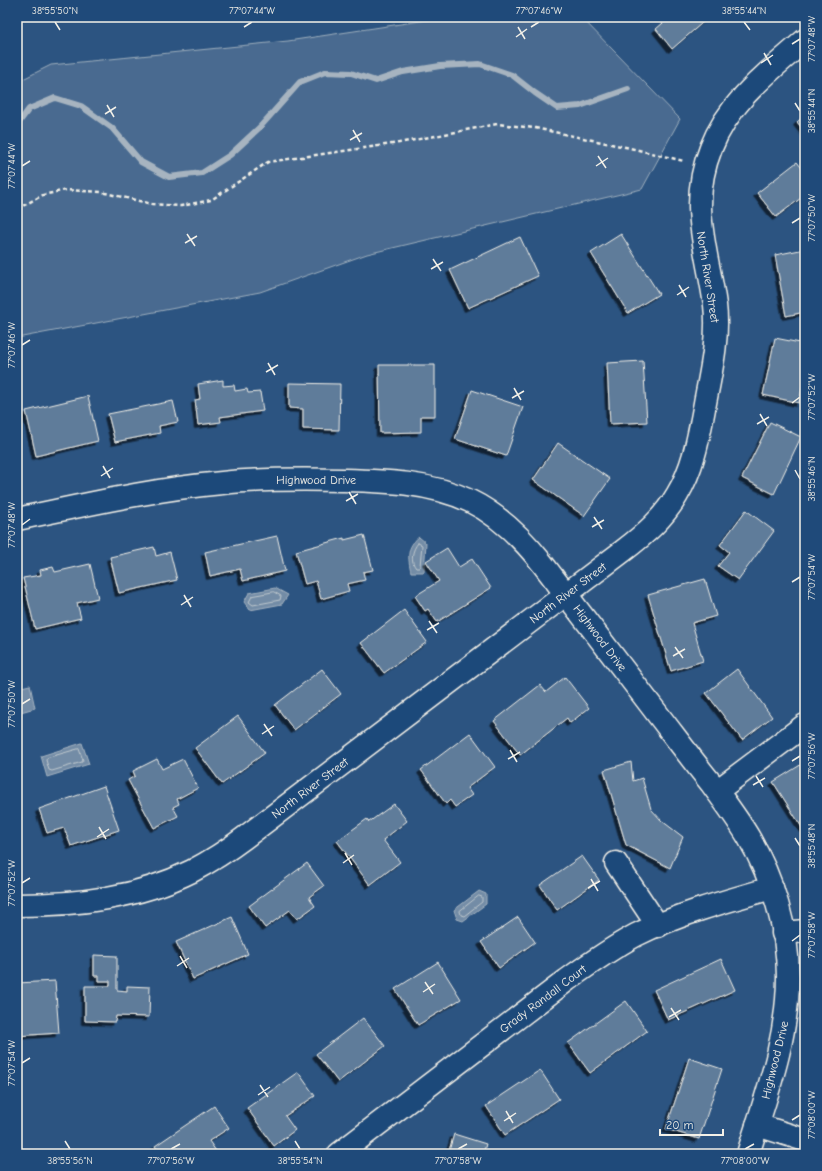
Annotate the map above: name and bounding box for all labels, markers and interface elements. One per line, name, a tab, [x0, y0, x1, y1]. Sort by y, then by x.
text: 38°55'50"N	[32, 5, 78, 17]
text: 77°07'44"W	[229, 5, 275, 17]
text: 77°07'46"W	[516, 5, 563, 17]
text: 38°55'44"N	[722, 5, 766, 17]
text: 77°07'48"W	[806, 16, 818, 62]
text: 38°55'44"N	[806, 89, 818, 133]
text: 77°07'44"W	[6, 143, 18, 189]
text: 77°07'50"W	[806, 194, 818, 242]
street label: North River Street	[694, 230, 722, 324]
text: 77°07'46"W	[6, 321, 18, 368]
text: 77°07'52"W	[806, 373, 818, 420]
text: 38°55'46"N	[806, 456, 818, 502]
street label: Highwood Drive	[276, 473, 356, 487]
text: 77°07'48"W	[6, 502, 18, 548]
text: 77°07'54"W	[806, 553, 818, 600]
street label: North River Street	[527, 559, 610, 626]
street label: Highwood Drive	[570, 602, 630, 674]
text: 77°07'50"W	[6, 680, 18, 728]
text: 77°07'56"W	[806, 732, 818, 779]
street label: North River Street	[269, 754, 352, 821]
text: 38°55'48"N	[806, 824, 818, 868]
text: 77°07'52"W	[6, 859, 18, 906]
text: 77°07'58"W	[806, 911, 818, 958]
street label: Grady Randall Court	[497, 962, 589, 1036]
street label: Highwood Drive	[759, 1019, 791, 1101]
text: 77°07'54"W	[6, 1039, 18, 1086]
text: 77°08'00"W	[806, 1090, 818, 1139]
scale bar	[660, 1111, 723, 1137]
text: 20 m	[666, 1118, 694, 1132]
text: 38°55'56"N	[47, 1155, 93, 1167]
text: 77°07'56"W	[148, 1155, 195, 1167]
text: 38°55'54"N	[277, 1155, 323, 1167]
text: 77°07'58"W	[435, 1155, 482, 1167]
text: 77°08'00"W	[721, 1155, 770, 1167]

